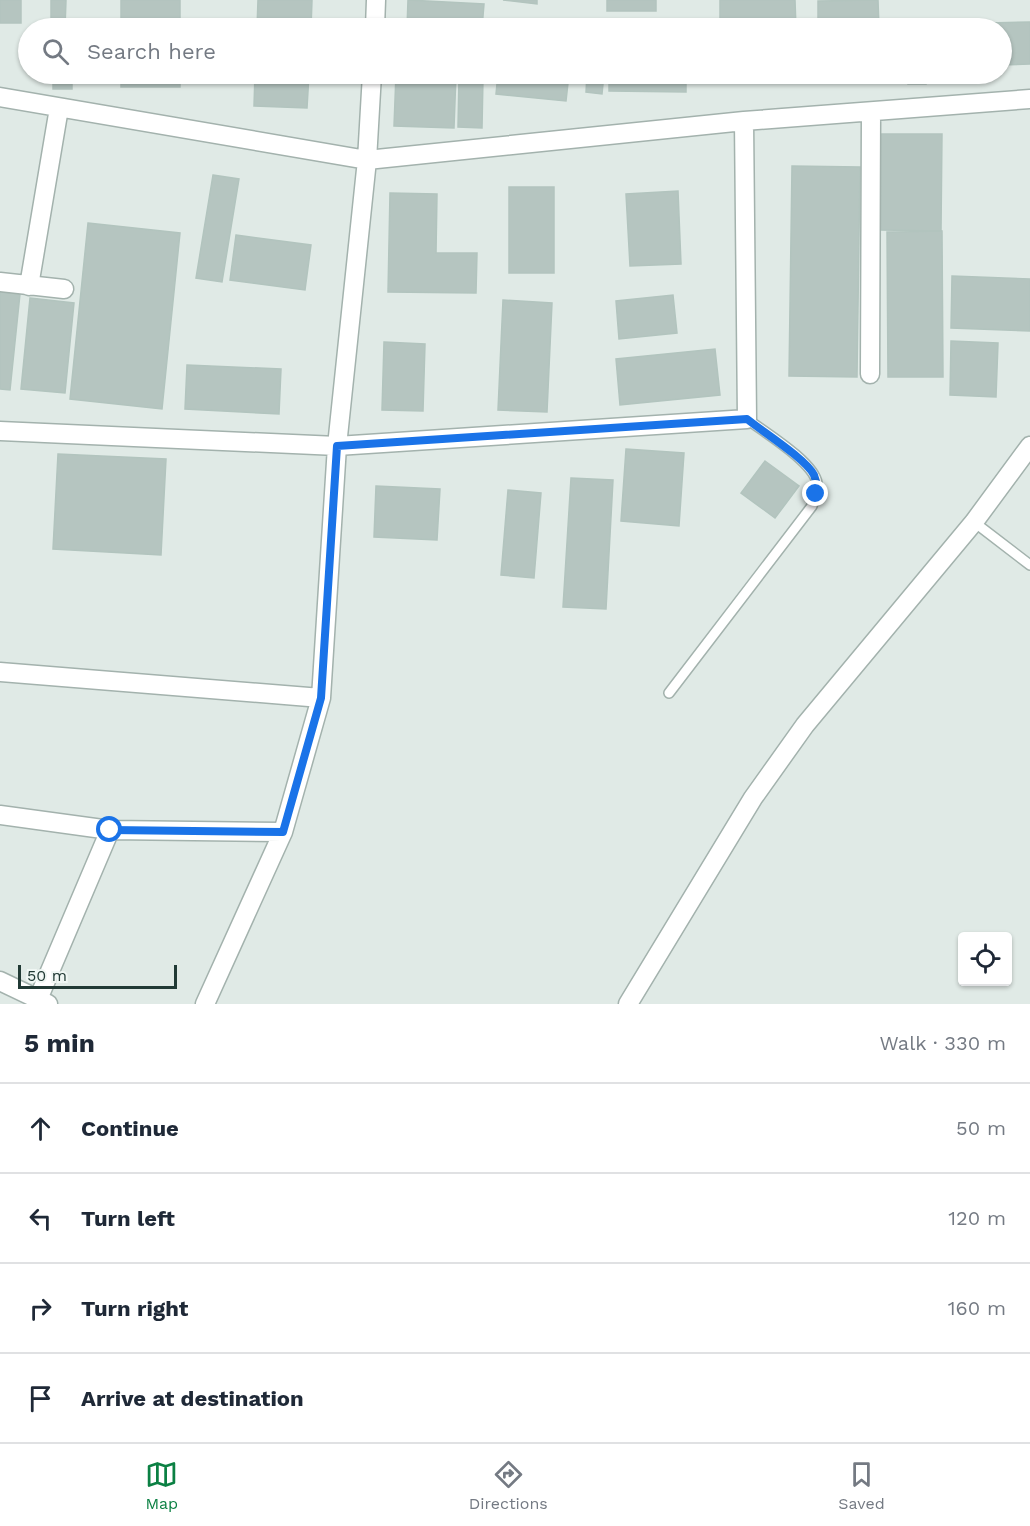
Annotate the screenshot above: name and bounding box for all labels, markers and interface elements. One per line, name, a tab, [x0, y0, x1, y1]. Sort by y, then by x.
search box	[18, 18, 1012, 84]
icon: search	[39, 35, 72, 68]
text: Search here	[87, 39, 216, 64]
route end	[802, 480, 828, 506]
route start	[96, 816, 122, 842]
map controls	[958, 932, 1012, 986]
button: locate	[958, 932, 1012, 986]
scale bar	[18, 962, 177, 990]
text: 50 m	[27, 966, 67, 985]
text: 5 min	[24, 1028, 95, 1058]
text: Walk · 330 m	[879, 1031, 1006, 1055]
icon: ahead	[24, 1112, 57, 1145]
text: Continue	[81, 1116, 179, 1141]
text: 50 m	[956, 1116, 1006, 1140]
icon: left	[24, 1202, 57, 1235]
text: Turn left	[81, 1206, 175, 1231]
text: 120 m	[948, 1206, 1006, 1230]
icon: right	[24, 1292, 57, 1325]
text: Turn right	[81, 1296, 188, 1321]
text: 160 m	[948, 1296, 1006, 1320]
icon: arrive	[24, 1382, 57, 1415]
text: Arrive at destination	[81, 1386, 304, 1411]
tab: Map	[145, 1458, 178, 1513]
tab: Directions	[469, 1458, 548, 1513]
tab: Saved	[838, 1458, 885, 1513]

